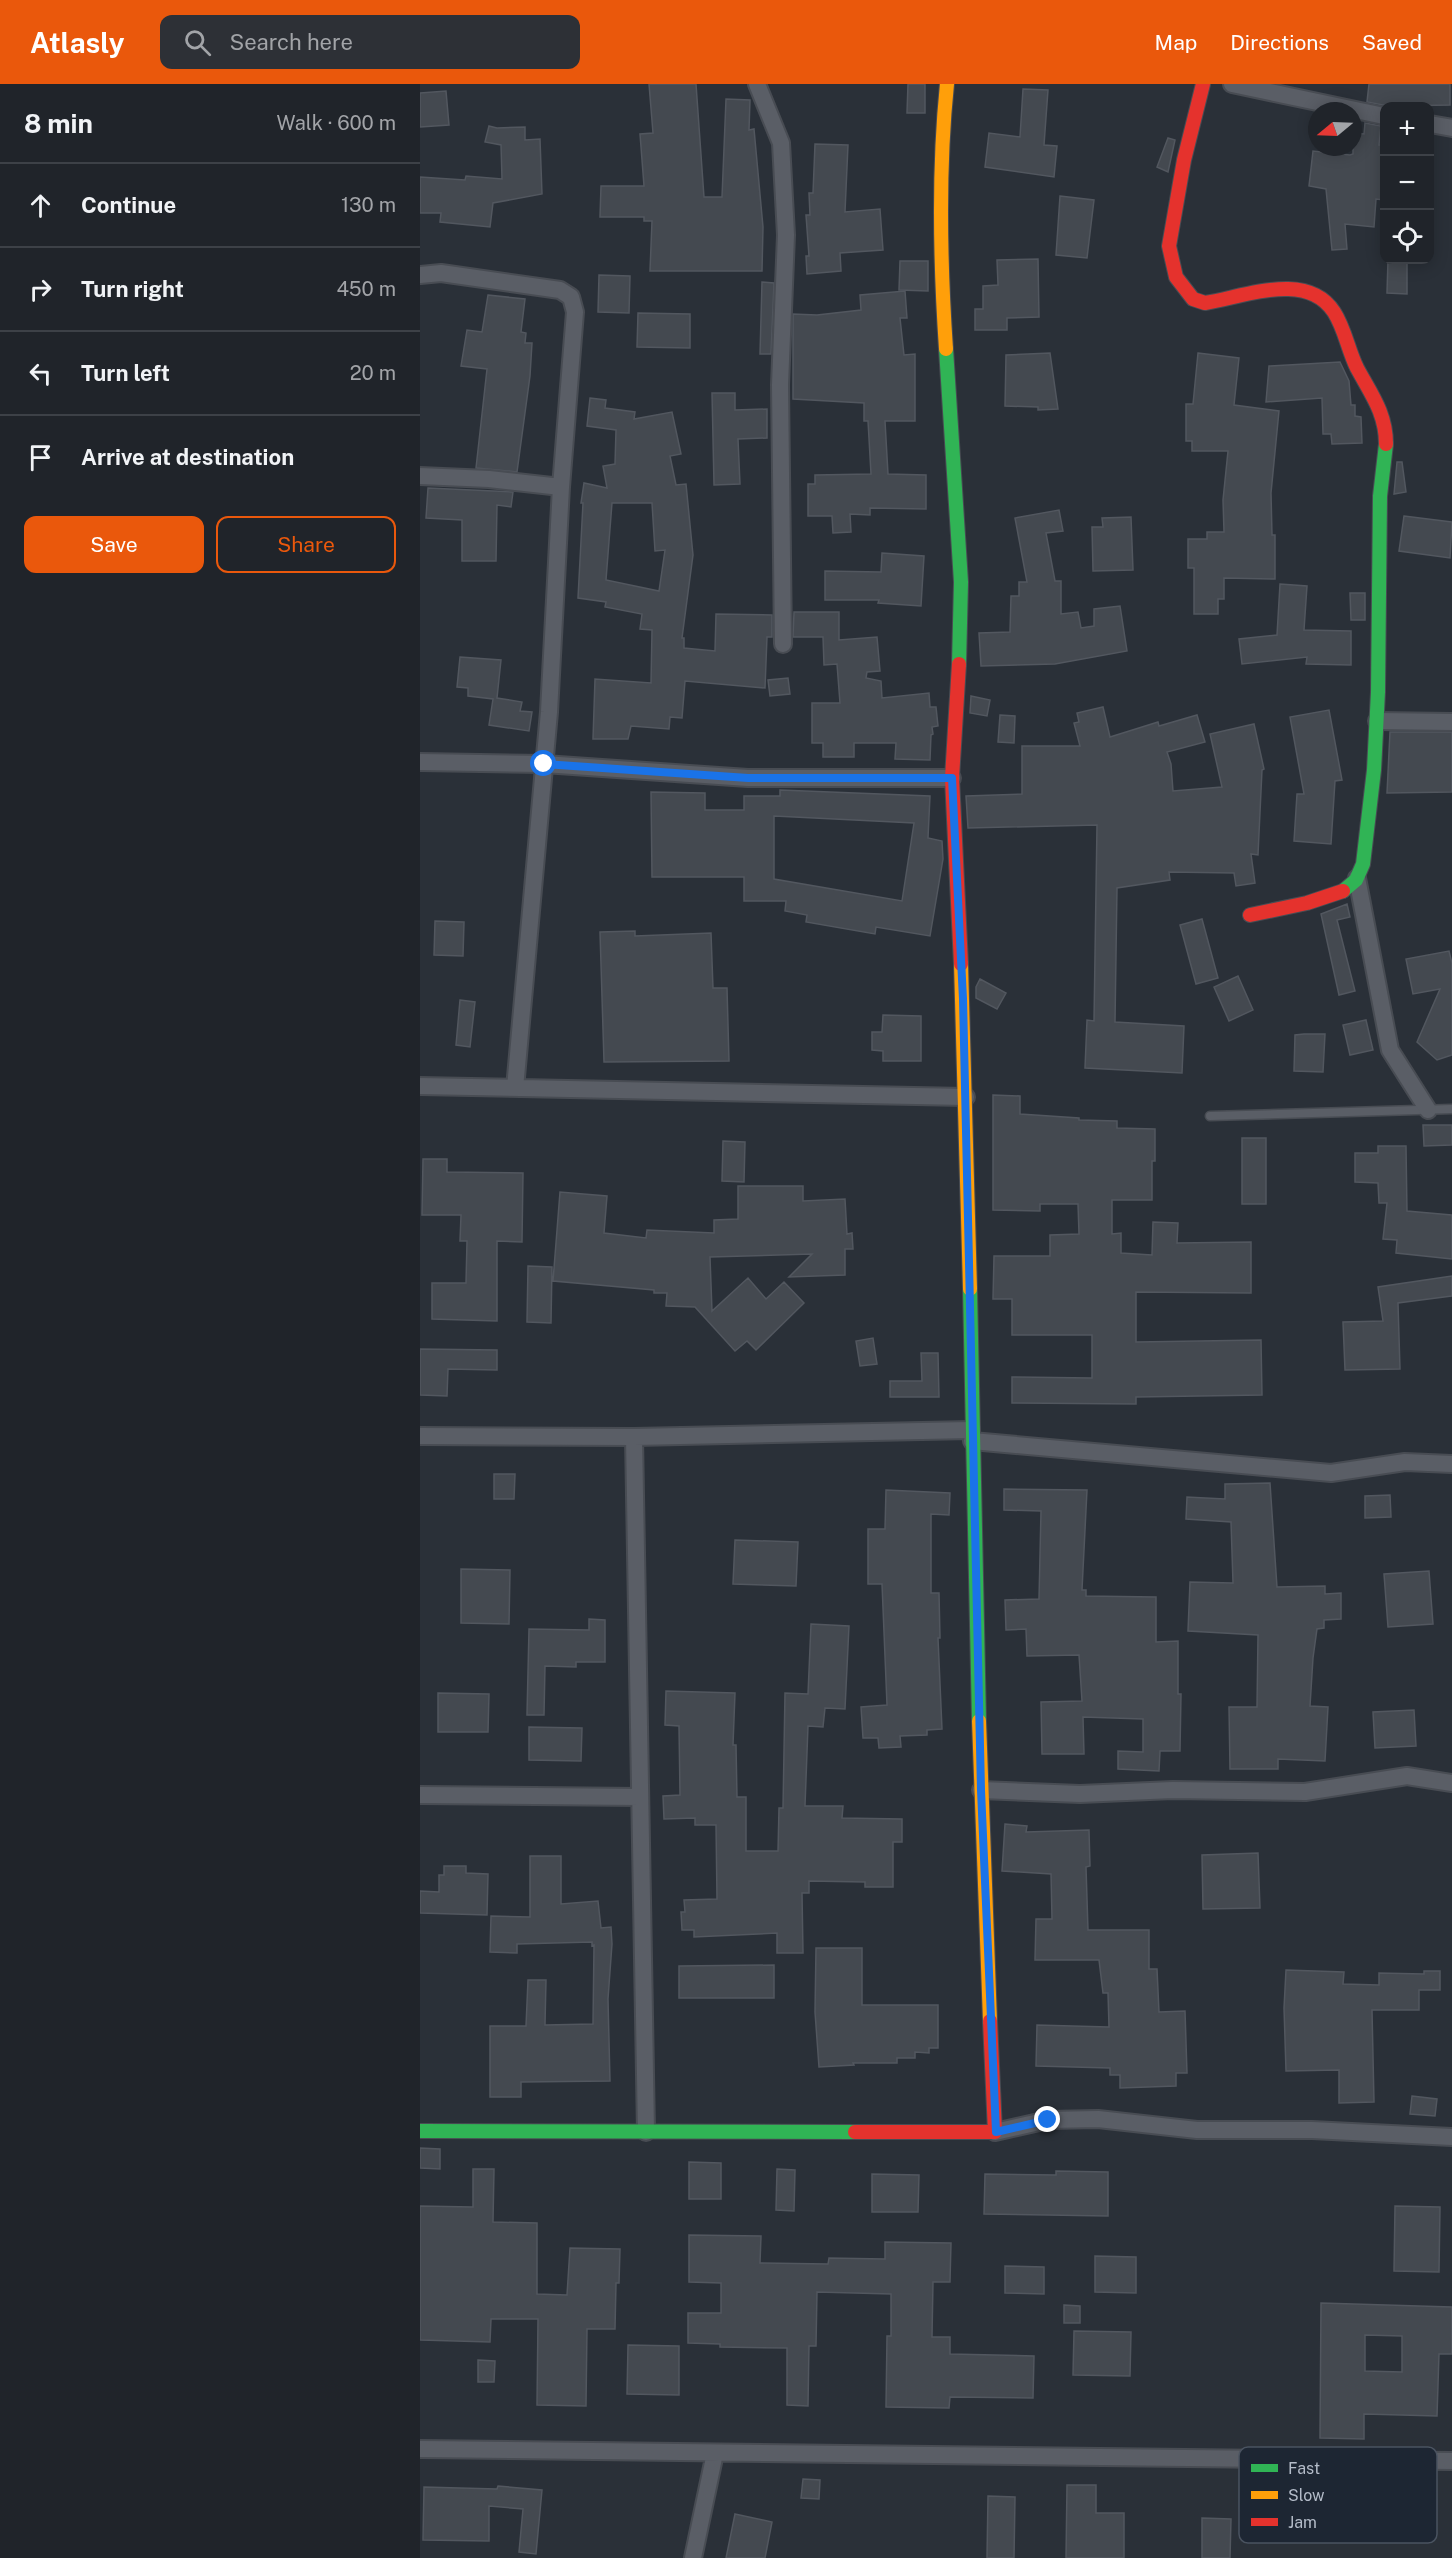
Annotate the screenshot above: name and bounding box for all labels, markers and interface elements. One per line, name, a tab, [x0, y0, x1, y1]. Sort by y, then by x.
search box	[160, 15, 580, 69]
text: Atlasly	[30, 26, 124, 59]
icon: search	[181, 26, 214, 59]
text: Search here	[229, 29, 353, 55]
text: Map	[1155, 30, 1197, 55]
text: Directions	[1230, 30, 1329, 55]
text: Saved	[1362, 30, 1422, 55]
north arrow	[1308, 102, 1362, 156]
map controls	[1380, 102, 1434, 264]
button: +	[1380, 102, 1434, 156]
text: 8 min	[24, 108, 93, 139]
text: Walk · 600 m	[277, 111, 396, 135]
button: −	[1380, 156, 1434, 210]
icon: ahead	[24, 189, 57, 222]
text: Continue	[81, 192, 176, 218]
text: 130 m	[341, 193, 396, 217]
button: locate	[1380, 210, 1434, 264]
icon: right	[24, 273, 57, 306]
text: Turn right	[81, 276, 184, 302]
text: 450 m	[336, 277, 396, 301]
icon: left	[24, 357, 57, 390]
text: Turn left	[81, 360, 170, 386]
text: 20 m	[350, 361, 396, 385]
icon: arrive	[24, 441, 57, 474]
text: Arrive at destination	[81, 444, 294, 470]
button: Save	[24, 516, 204, 573]
button: Share	[216, 516, 396, 573]
route start	[530, 750, 556, 776]
route end	[1034, 2106, 1060, 2132]
legend	[1239, 2447, 1437, 2543]
text: Fast	[1288, 2459, 1320, 2478]
text: Slow	[1288, 2486, 1325, 2505]
text: Jam	[1288, 2513, 1317, 2532]

